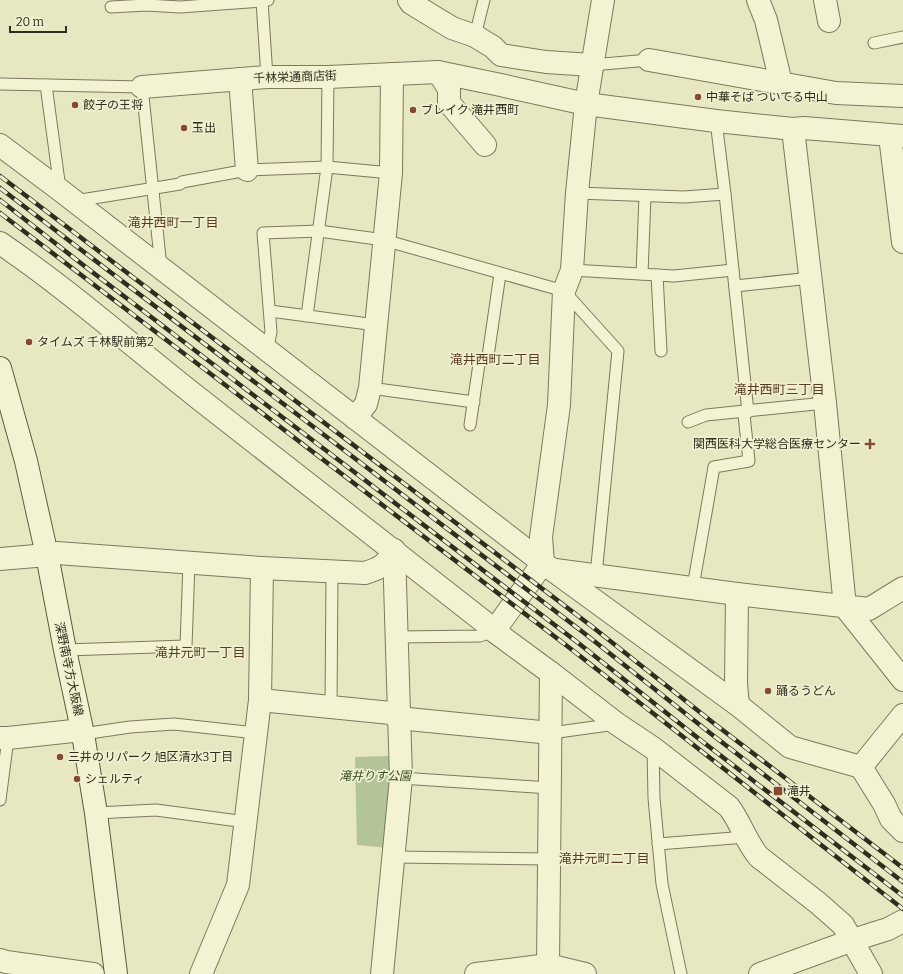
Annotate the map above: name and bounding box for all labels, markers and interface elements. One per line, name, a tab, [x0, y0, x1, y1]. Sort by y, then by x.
scale bar	[10, 8, 66, 34]
text: 20 m	[16, 15, 45, 29]
street label: 千林栄通商店街	[253, 69, 337, 85]
place label: 中華そば ついてる中山	[706, 90, 828, 104]
marker: 中華そば ついてる中山	[693, 92, 703, 102]
place label: 餃子の王将	[83, 98, 143, 112]
marker: 餃子の王将	[70, 100, 80, 110]
place label: ブレイク 滝井西町	[421, 103, 519, 117]
marker: ブレイク 滝井西町	[408, 105, 418, 115]
place label: 玉出	[192, 121, 216, 135]
marker: 玉出	[179, 123, 189, 133]
district label: 滝井西町一丁目	[127, 215, 219, 230]
place label: タイムズ 千林駅前第2	[37, 335, 154, 349]
marker: タイムズ 千林駅前第2	[24, 337, 34, 347]
district label: 滝井西町二丁目	[449, 352, 541, 367]
district label: 滝井西町三丁目	[733, 382, 825, 397]
place label: 関西医科大学総合医療センター	[693, 437, 861, 451]
marker: 関西医科大学総合医療センター	[864, 438, 876, 450]
street label: 深野南寺方大阪線	[52, 621, 86, 717]
district label: 滝井元町一丁目	[154, 645, 246, 660]
place label: 踊るうどん	[776, 684, 836, 698]
marker: 踊るうどん	[763, 686, 773, 696]
place label: 三井のリパーク 旭区清水3丁目	[68, 750, 233, 764]
marker: 三井のリパーク 旭区清水3丁目	[55, 752, 65, 762]
park label: 滝井りす公園	[339, 769, 413, 783]
place label: シェルティ	[85, 772, 144, 786]
marker: シェルティ	[72, 774, 82, 784]
place label: 滝井	[787, 784, 811, 798]
marker: 滝井	[772, 785, 784, 797]
district label: 滝井元町二丁目	[558, 851, 650, 866]

